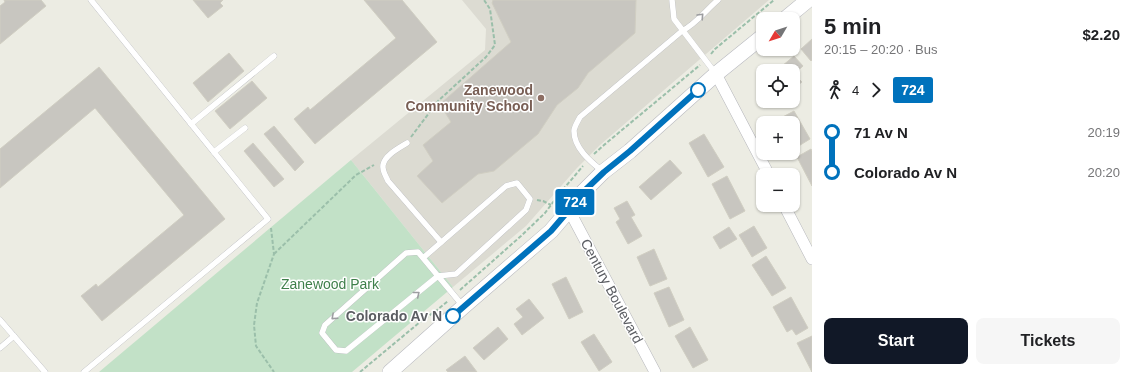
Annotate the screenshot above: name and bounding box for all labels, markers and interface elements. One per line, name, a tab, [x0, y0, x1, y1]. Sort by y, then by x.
north arrow	[756, 12, 800, 56]
map controls	[756, 12, 800, 212]
one-way arrow	[696, 14, 703, 21]
text: 5 min	[824, 14, 881, 39]
text: $2.20	[1082, 26, 1120, 43]
text: 20:15 – 20:20 · Bus	[824, 42, 937, 57]
button: locate	[756, 64, 800, 108]
icon: walk	[824, 79, 846, 101]
icon: forward	[865, 79, 887, 101]
place label: Zanewood Community School	[405, 82, 533, 114]
unlabelled marker	[690, 82, 706, 98]
text: 724	[901, 82, 925, 98]
text: 4	[852, 83, 859, 98]
marker: Zanewood Community School	[536, 93, 546, 103]
button: +	[756, 116, 800, 160]
text: 71 Av N	[854, 124, 908, 141]
text: 20:19	[1087, 125, 1120, 140]
text: Colorado Av N	[854, 164, 957, 181]
text: 20:20	[1087, 165, 1120, 180]
button: −	[756, 168, 800, 212]
line badge: 724	[552, 189, 598, 215]
text: 724	[563, 194, 587, 210]
street label: Century Boulevard	[578, 236, 646, 346]
park label: Zanewood Park	[281, 276, 380, 292]
one-way arrow	[413, 291, 420, 298]
place label: Colorado Av N	[346, 308, 442, 324]
marker: Colorado Av N	[445, 308, 461, 324]
one-way arrow	[331, 313, 339, 320]
button: Start	[824, 318, 968, 364]
button: Tickets	[976, 318, 1120, 364]

